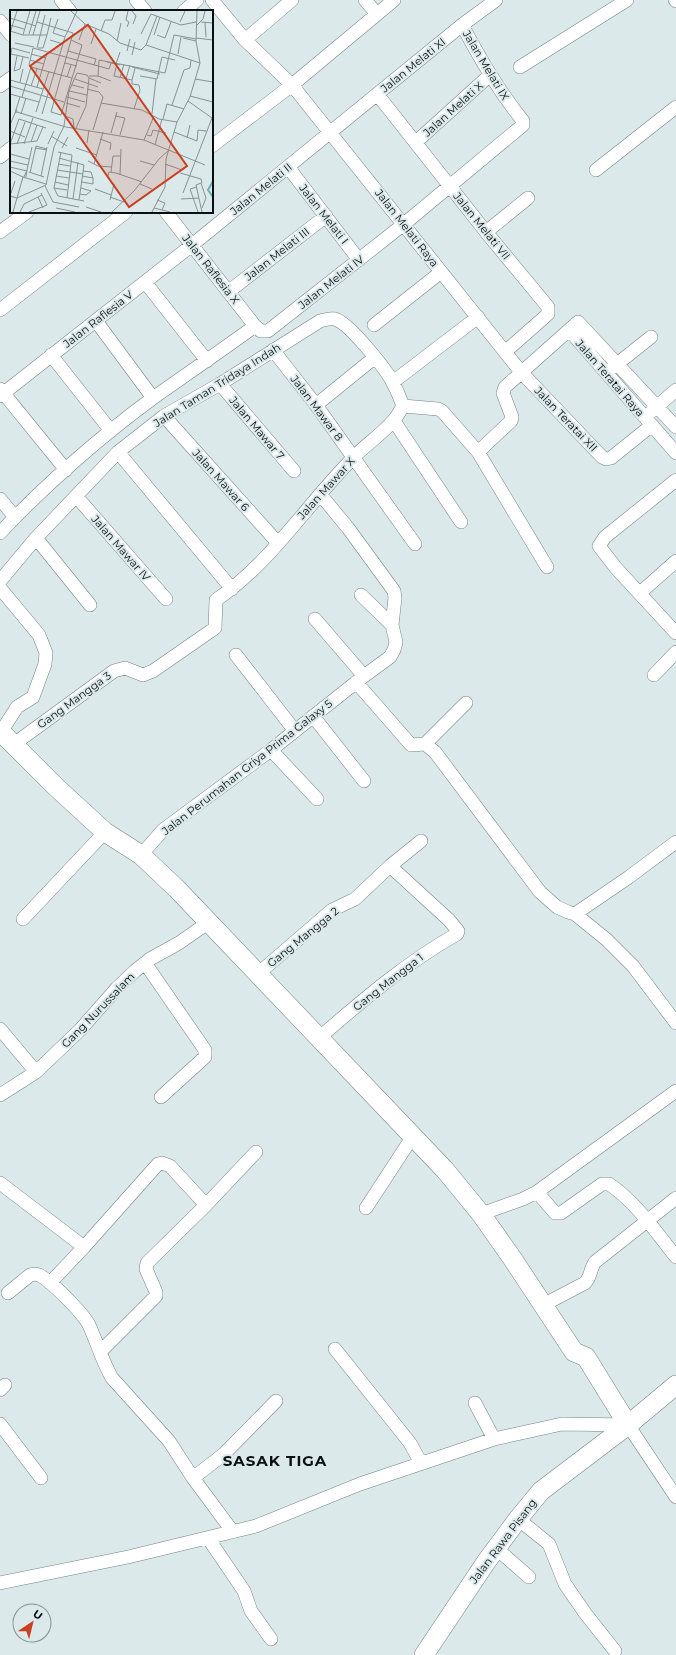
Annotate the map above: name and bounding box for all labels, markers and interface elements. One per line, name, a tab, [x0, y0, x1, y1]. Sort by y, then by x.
inset map	[10, 10, 213, 213]
street label: Jalan Melati IX	[459, 27, 513, 103]
street label: Jalan Melati XI	[377, 35, 448, 96]
street label: Jalan Melati X	[419, 78, 486, 140]
street label: Jalan Melati II	[227, 160, 295, 219]
street label: Jalan Melati I	[296, 181, 352, 247]
street label: Jalan Melati Raya	[372, 185, 442, 270]
street label: Jalan Melati VII	[450, 189, 514, 263]
street label: Jalan Melati III	[241, 224, 312, 284]
street label: Jalan Raflesia X	[179, 231, 243, 307]
street label: Jalan Melati IV	[295, 252, 367, 313]
street label: Jalan Raflesia V	[59, 287, 136, 351]
street label: Jalan Teratai Raya	[572, 336, 647, 419]
street label: Jalan Taman Tridaya Indah	[150, 340, 283, 430]
street label: Jalan Mawar 8	[287, 371, 346, 444]
street label: Jalan Teratai XII	[531, 383, 600, 454]
street label: Jalan Mawar 7	[226, 393, 288, 463]
street label: Jalan Mawar 6	[189, 445, 253, 514]
street label: Jalan Mawar X	[294, 453, 358, 523]
street label: Jalan Mawar IV	[88, 511, 154, 584]
street label: Gang Mangga 3	[34, 668, 114, 732]
street label: Jalan Perumahan Griya Prima Galaxy 5	[158, 696, 335, 838]
street label: Gang Mangga 2	[264, 904, 342, 970]
street label: Gang Mangga 1	[350, 950, 426, 1014]
street label: Gang Nurussalam	[58, 969, 138, 1051]
district label: SASAK TIGA	[223, 1451, 327, 1470]
street label: Jalan Rawa Pisang	[466, 1496, 539, 1587]
north arrow	[12, 1603, 52, 1643]
text: U	[30, 1607, 45, 1623]

